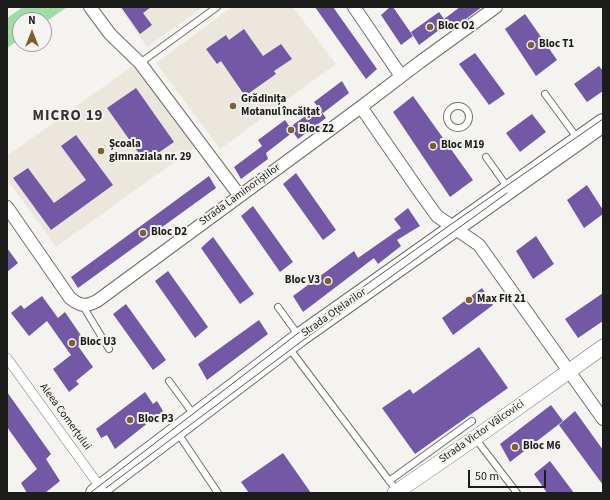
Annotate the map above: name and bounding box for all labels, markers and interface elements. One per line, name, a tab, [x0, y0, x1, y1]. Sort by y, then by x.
north arrow	[12, 12, 52, 52]
text: N	[28, 13, 36, 28]
place label: Bloc O2	[438, 20, 475, 34]
marker: Bloc O2	[425, 22, 435, 32]
place label: Bloc T1	[539, 38, 574, 52]
marker: Bloc T1	[526, 40, 536, 50]
place label: Grădinița Motanul încălțat	[241, 93, 320, 119]
marker: Grădinița Motanul încălțat	[228, 101, 238, 111]
district label: MICRO 19	[33, 108, 103, 126]
place label: Bloc Z2	[299, 123, 334, 137]
marker: Bloc Z2	[286, 125, 296, 135]
place label: Școala gimnaziala nr. 29	[109, 138, 191, 164]
place label: Bloc M19	[441, 139, 484, 153]
marker: Bloc M19	[428, 141, 438, 151]
marker: Școala gimnaziala nr. 29	[96, 146, 106, 156]
street label: Strada Laminoriștilor	[197, 161, 283, 229]
place label: Bloc D2	[151, 226, 187, 240]
marker: Bloc D2	[138, 228, 148, 238]
place label: Bloc V3	[285, 274, 320, 288]
marker: Bloc V3	[323, 276, 333, 286]
street label: Strada Oțelarilor	[299, 286, 369, 340]
place label: Max Fit 21	[477, 293, 526, 307]
marker: Max Fit 21	[464, 295, 474, 305]
place label: Bloc U3	[80, 336, 116, 350]
marker: Bloc U3	[67, 338, 77, 348]
street label: Aleea Comerțului	[36, 381, 94, 453]
street label: Strada Victor Vâlcovici	[437, 398, 527, 466]
place label: Bloc P3	[138, 413, 174, 427]
marker: Bloc P3	[125, 415, 135, 425]
place label: Bloc M6	[523, 440, 560, 454]
marker: Bloc M6	[510, 442, 520, 452]
scale bar	[470, 462, 548, 488]
text: 50 m	[475, 468, 499, 485]

